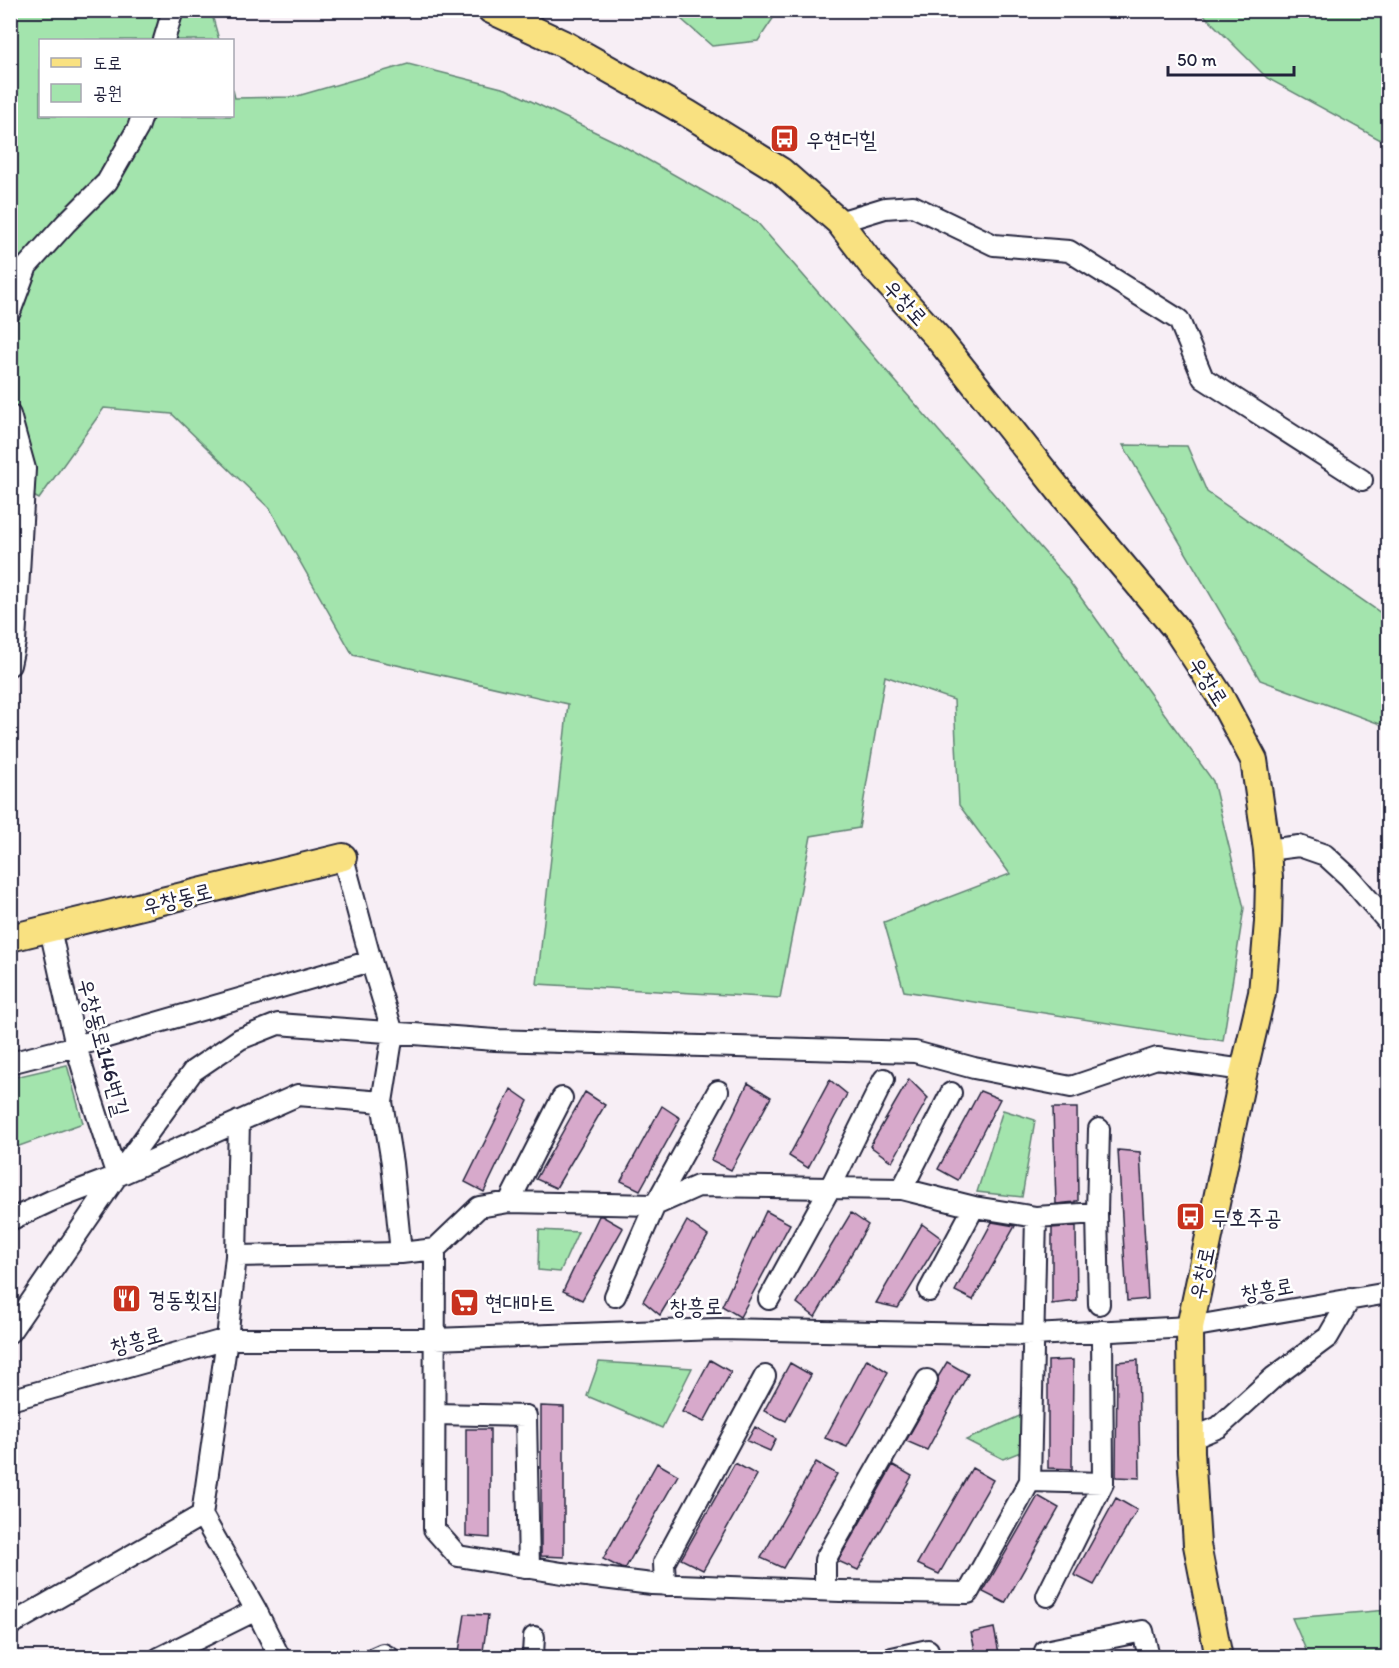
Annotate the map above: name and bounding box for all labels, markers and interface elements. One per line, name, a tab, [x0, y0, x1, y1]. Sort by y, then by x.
legend	[39, 39, 234, 117]
scale bar	[1168, 39, 1294, 77]
text: 50 m	[1177, 49, 1217, 71]
text: 도로	[93, 52, 122, 74]
text: 공원	[93, 82, 122, 104]
bus stop icon: 우현더힐	[769, 123, 801, 155]
place label: 우현더힐	[806, 126, 877, 153]
street label: 우창로	[878, 274, 933, 331]
street label: 우창로	[1183, 652, 1234, 711]
street label: 우창동로	[140, 877, 215, 920]
street label: 우창동로146번길	[72, 975, 135, 1119]
bus stop icon: 두호주공	[1174, 1201, 1206, 1233]
place label: 두호주공	[1211, 1204, 1282, 1231]
street label: 우창로	[1183, 1244, 1220, 1302]
street label: 창흥로	[1239, 1272, 1296, 1307]
restaurant icon: 경동횟집	[111, 1283, 143, 1315]
place label: 경동횟집	[148, 1286, 219, 1313]
supermarket icon: 현대마트	[448, 1286, 480, 1318]
place label: 현대마트	[485, 1289, 556, 1316]
street label: 창흥로	[669, 1293, 723, 1320]
street label: 창흥로	[107, 1320, 165, 1361]

